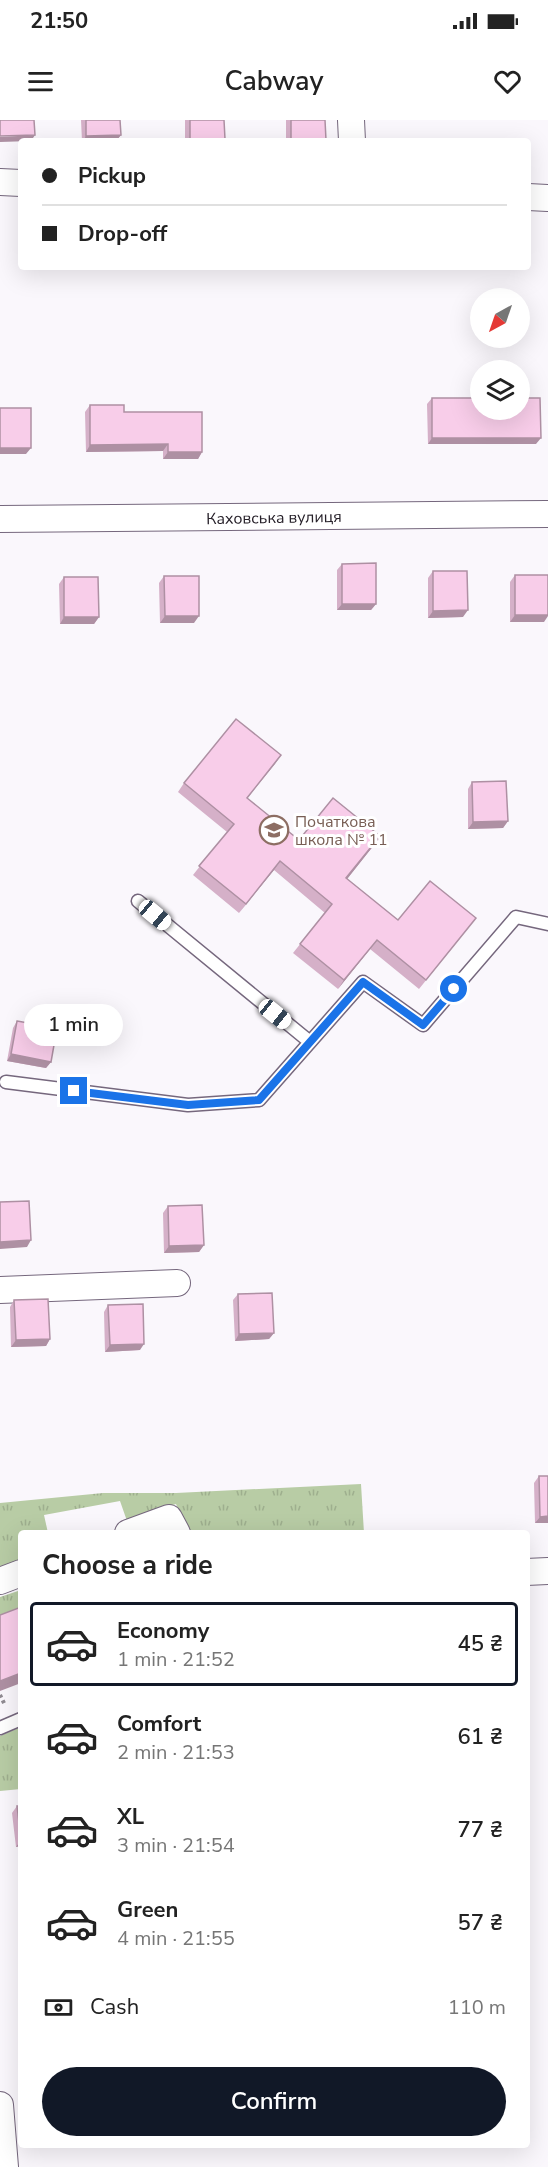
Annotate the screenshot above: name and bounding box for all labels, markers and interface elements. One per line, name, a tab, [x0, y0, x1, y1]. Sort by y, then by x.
text: 21:50	[30, 6, 88, 36]
text: Cabway	[225, 63, 324, 100]
icon: menu	[24, 65, 57, 98]
icon: heart	[491, 65, 524, 98]
text: Pickup	[78, 161, 146, 191]
text: Drop-off	[78, 219, 167, 249]
north arrow	[470, 288, 530, 348]
map controls	[470, 288, 530, 420]
button: layers	[470, 360, 530, 420]
street label: Каховська вулиця	[206, 506, 342, 530]
place label: Початкова школа № 11	[295, 811, 388, 851]
school or university icon: Початкова школа № 11	[258, 814, 290, 846]
car	[135, 897, 175, 933]
route start	[440, 975, 467, 1002]
car	[255, 996, 295, 1032]
callout: 1 min	[25, 1004, 124, 1046]
text: 1 min	[48, 1011, 99, 1038]
route end	[60, 1077, 87, 1104]
text: Choose a ride	[42, 1547, 213, 1584]
text: Economy	[117, 1616, 209, 1646]
icon: car	[45, 1617, 99, 1671]
text: 45 ₴	[458, 1629, 503, 1659]
text: 1 min · 21:52	[117, 1646, 235, 1673]
text: Comfort	[117, 1709, 201, 1739]
icon: car	[45, 1710, 99, 1764]
text: 61 ₴	[458, 1722, 503, 1752]
text: 2 min · 21:53	[117, 1739, 235, 1766]
text: XL	[117, 1802, 144, 1832]
icon: car	[45, 1803, 99, 1857]
text: 77 ₴	[458, 1815, 503, 1845]
text: 3 min · 21:54	[117, 1832, 235, 1859]
text: Green	[117, 1895, 178, 1925]
icon: car	[45, 1896, 99, 1950]
text: 57 ₴	[458, 1908, 503, 1938]
text: 4 min · 21:55	[117, 1925, 235, 1952]
icon: cash	[42, 1991, 75, 2024]
text: Cash	[90, 1992, 139, 2022]
text: 110 m	[448, 1994, 506, 2021]
button: Confirm	[42, 2067, 506, 2136]

